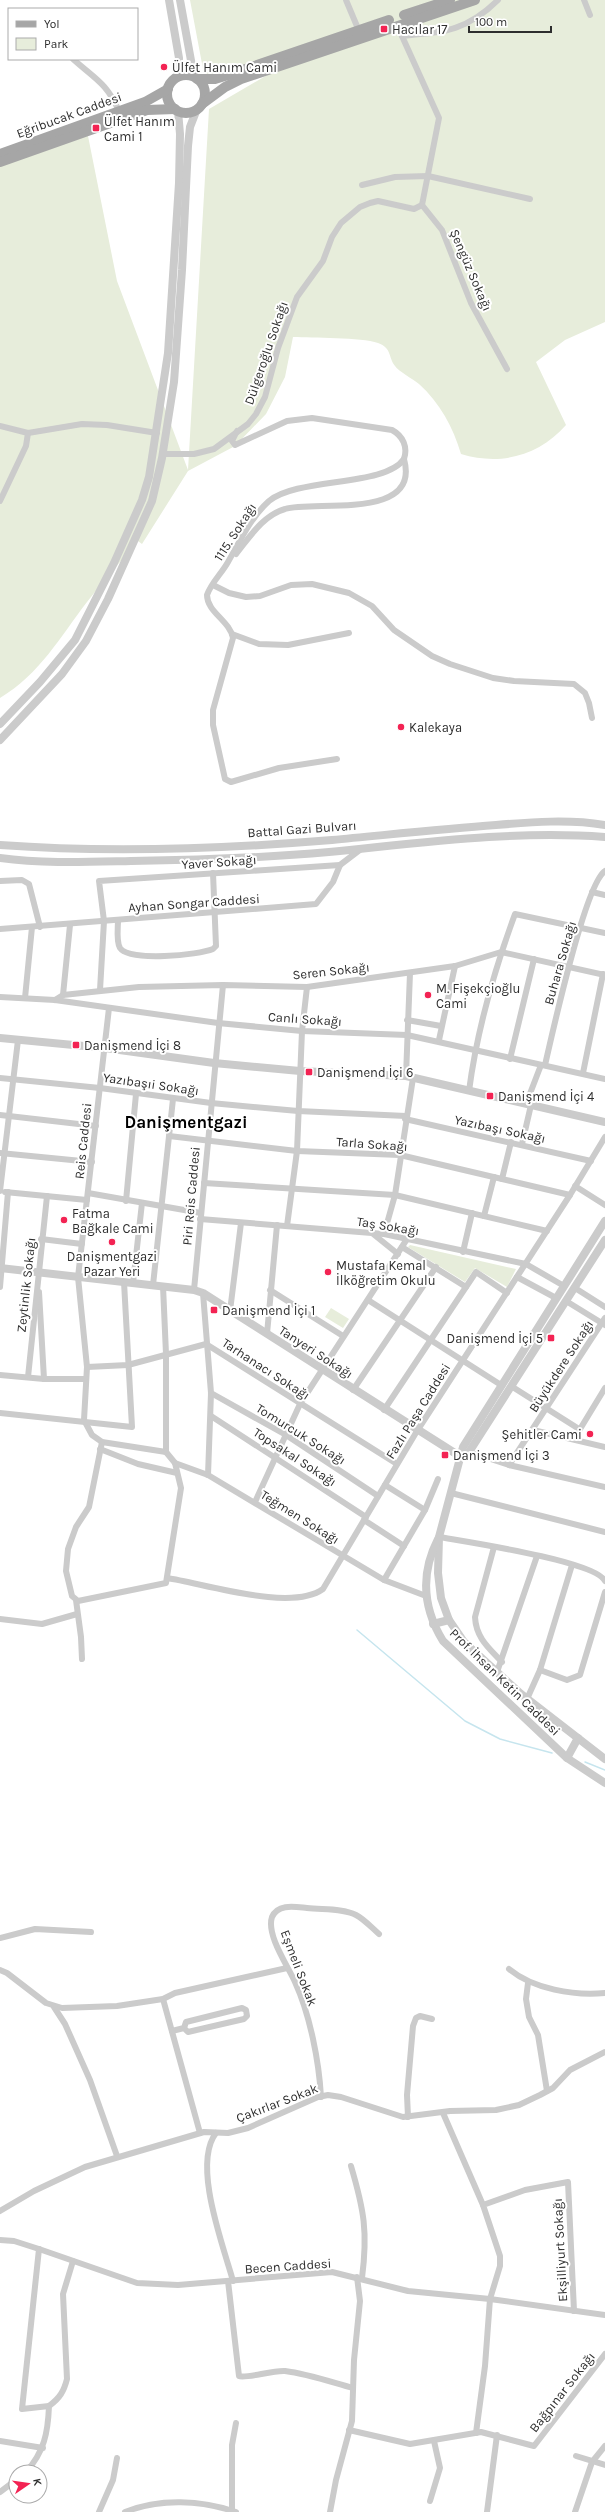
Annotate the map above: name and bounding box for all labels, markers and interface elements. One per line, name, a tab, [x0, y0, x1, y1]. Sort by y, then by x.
legend	[8, 8, 138, 60]
scale bar	[469, 8, 551, 34]
text: 100 m	[475, 15, 507, 29]
text: Yol	[44, 17, 60, 31]
place label: Hacılar 17	[392, 22, 447, 37]
marker: Hacılar 17	[379, 24, 389, 34]
text: Park	[44, 37, 69, 51]
place label: Ülfet Hanım Cami	[172, 59, 277, 75]
marker: Ülfet Hanım Cami	[159, 62, 169, 72]
street label: Eğribucak Caddesi	[14, 89, 124, 141]
place label: Ülfet Hanım Cami 1	[104, 113, 175, 144]
marker: Ülfet Hanım Cami 1	[91, 123, 101, 133]
street label: Şengüz Sokağı	[447, 227, 495, 313]
street label: Dülgeroğlu Sokağı	[241, 299, 291, 407]
street label: 1115. Sokağı	[211, 500, 259, 564]
place label: Kalekaya	[409, 720, 462, 735]
marker: Kalekaya	[396, 722, 406, 732]
street label: Battal Gazi Bulvarı	[247, 818, 357, 840]
street label: Yaver Sokağı	[181, 852, 257, 872]
street label: Ayhan Songar Caddesi	[128, 891, 260, 915]
street label: Buhara Sokağı	[541, 919, 579, 1007]
street label: Seren Sokağı	[292, 959, 370, 983]
place label: M. Fişekçioğlu Cami	[436, 981, 520, 1011]
marker: M. Fişekçioğlu Cami	[423, 990, 433, 1000]
street label: Canlı Sokağı	[267, 1009, 343, 1029]
place label: Danişmend İçi 8	[84, 1038, 181, 1053]
marker: Danişmend İçi 8	[71, 1040, 81, 1050]
place label: Danişmend İçi 6	[317, 1065, 414, 1080]
marker: Danişmend İçi 6	[304, 1067, 314, 1077]
street label: Yazıbaşıi Sokağı	[102, 1070, 200, 1098]
place label: Danişmend İçi 4	[498, 1089, 594, 1104]
marker: Danişmend İçi 4	[485, 1091, 495, 1101]
street label: Reis Caddesi	[72, 1102, 94, 1180]
district label: Danişmentgazi	[124, 1112, 248, 1132]
street label: Yazıbaşı Sokağı	[453, 1112, 547, 1146]
street label: Tarla Sokağı	[336, 1134, 408, 1154]
street label: Piri Reis Caddesi	[179, 1146, 203, 1246]
place label: Fatma Bağkale Cami	[72, 1206, 154, 1236]
street label: Taş Sokağı	[356, 1214, 420, 1238]
marker: Fatma Bağkale Cami	[59, 1215, 69, 1225]
street label: Zeytinlik Sokağı	[14, 1237, 38, 1333]
marker: Danişmentgazi Pazar Yeri	[107, 1237, 117, 1247]
place label: Danişmentgazi Pazar Yeri	[67, 1249, 157, 1279]
place label: Mustafa Kemal İlköğretim Okulu	[336, 1258, 436, 1288]
marker: Mustafa Kemal İlköğretim Okulu	[323, 1267, 333, 1277]
place label: Danişmend İçi 1	[222, 1303, 315, 1318]
marker: Danişmend İçi 1	[209, 1305, 219, 1315]
street label: Büyükdere Sokağı	[526, 1317, 596, 1415]
street label: Tanyeri Sokağı	[276, 1322, 356, 1382]
place label: Danişmend İçi 5	[447, 1331, 543, 1346]
marker: Danişmend İçi 5	[546, 1333, 556, 1343]
street label: Tarhanacı Sokağı	[219, 1335, 313, 1403]
street label: Fazlı Paşa Caddesi	[383, 1360, 453, 1462]
street label: Tomurcuk Sokağı	[253, 1400, 349, 1468]
street label: Topsakal Sokağı	[251, 1425, 339, 1489]
place label: Şehitler Cami	[502, 1427, 582, 1442]
marker: Şehitler Cami	[585, 1429, 595, 1439]
place label: Danişmend İçi 3	[453, 1448, 550, 1463]
marker: Danişmend İçi 3	[440, 1450, 450, 1460]
street label: Teğmen Sokağı	[258, 1487, 342, 1547]
street label: Prof. İhsan Ketin Caddesi	[447, 1625, 563, 1739]
street label: Eşmeli Sokak	[278, 1928, 320, 2008]
street label: Çakırlar Sokak	[234, 2081, 320, 2125]
street label: Ekşilliyurt Sokağı	[550, 2198, 570, 2302]
street label: Becen Caddesi	[244, 2255, 332, 2277]
street label: Bağpınar Sokağı	[526, 2349, 598, 2435]
north arrow	[8, 2464, 48, 2504]
text: K	[30, 2477, 45, 2488]

